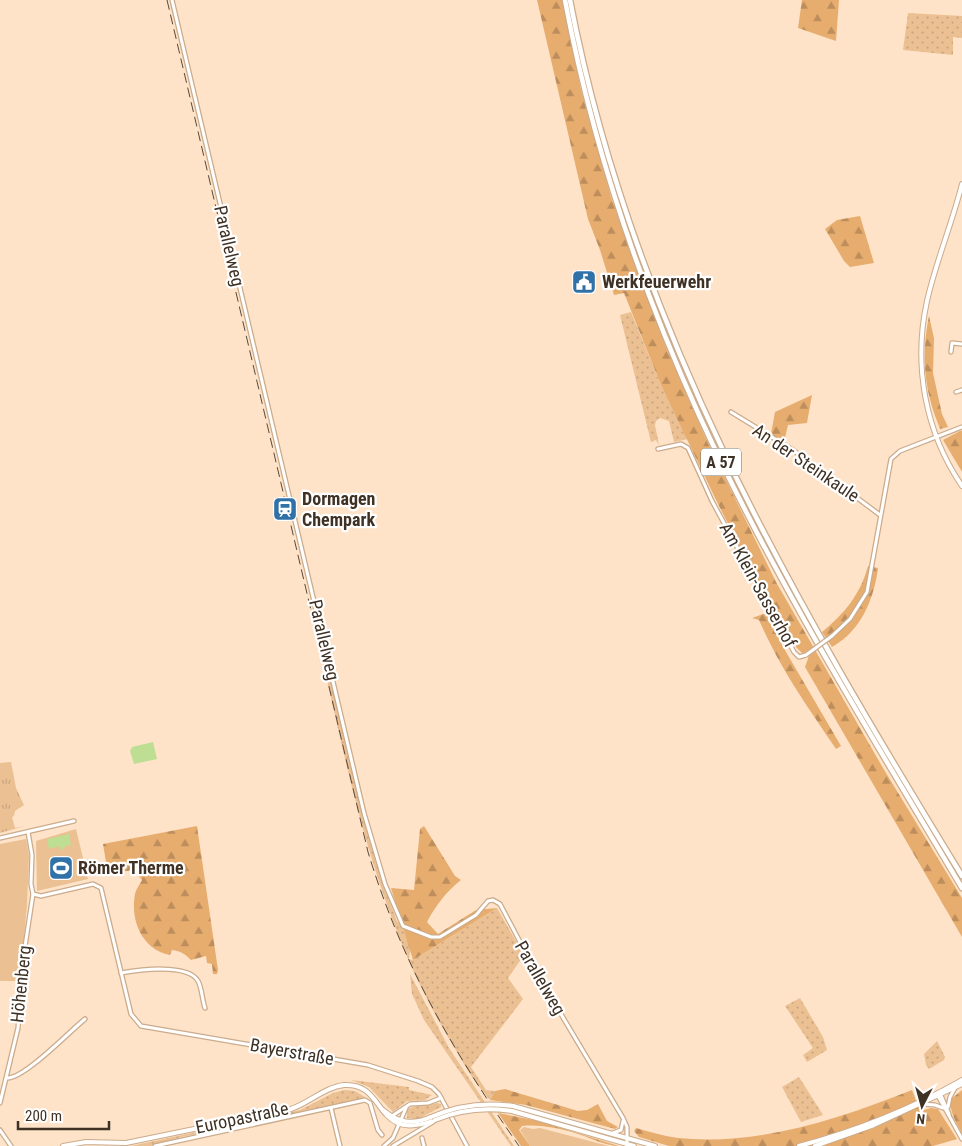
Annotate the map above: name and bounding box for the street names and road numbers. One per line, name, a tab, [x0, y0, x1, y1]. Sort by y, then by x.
street label: Parallelweg	[210, 204, 249, 288]
street label: An der Steinkaule	[749, 419, 864, 506]
road number: A 57	[701, 448, 741, 476]
street label: Am Klein-Sasserhof	[715, 519, 802, 651]
street label: Parallelweg	[305, 598, 344, 682]
street label: Parallelweg	[511, 937, 570, 1019]
street label: Höhenberg	[6, 944, 35, 1024]
street label: Bayerstraße	[249, 1034, 336, 1069]
street label: Europastraße	[194, 1097, 290, 1138]

